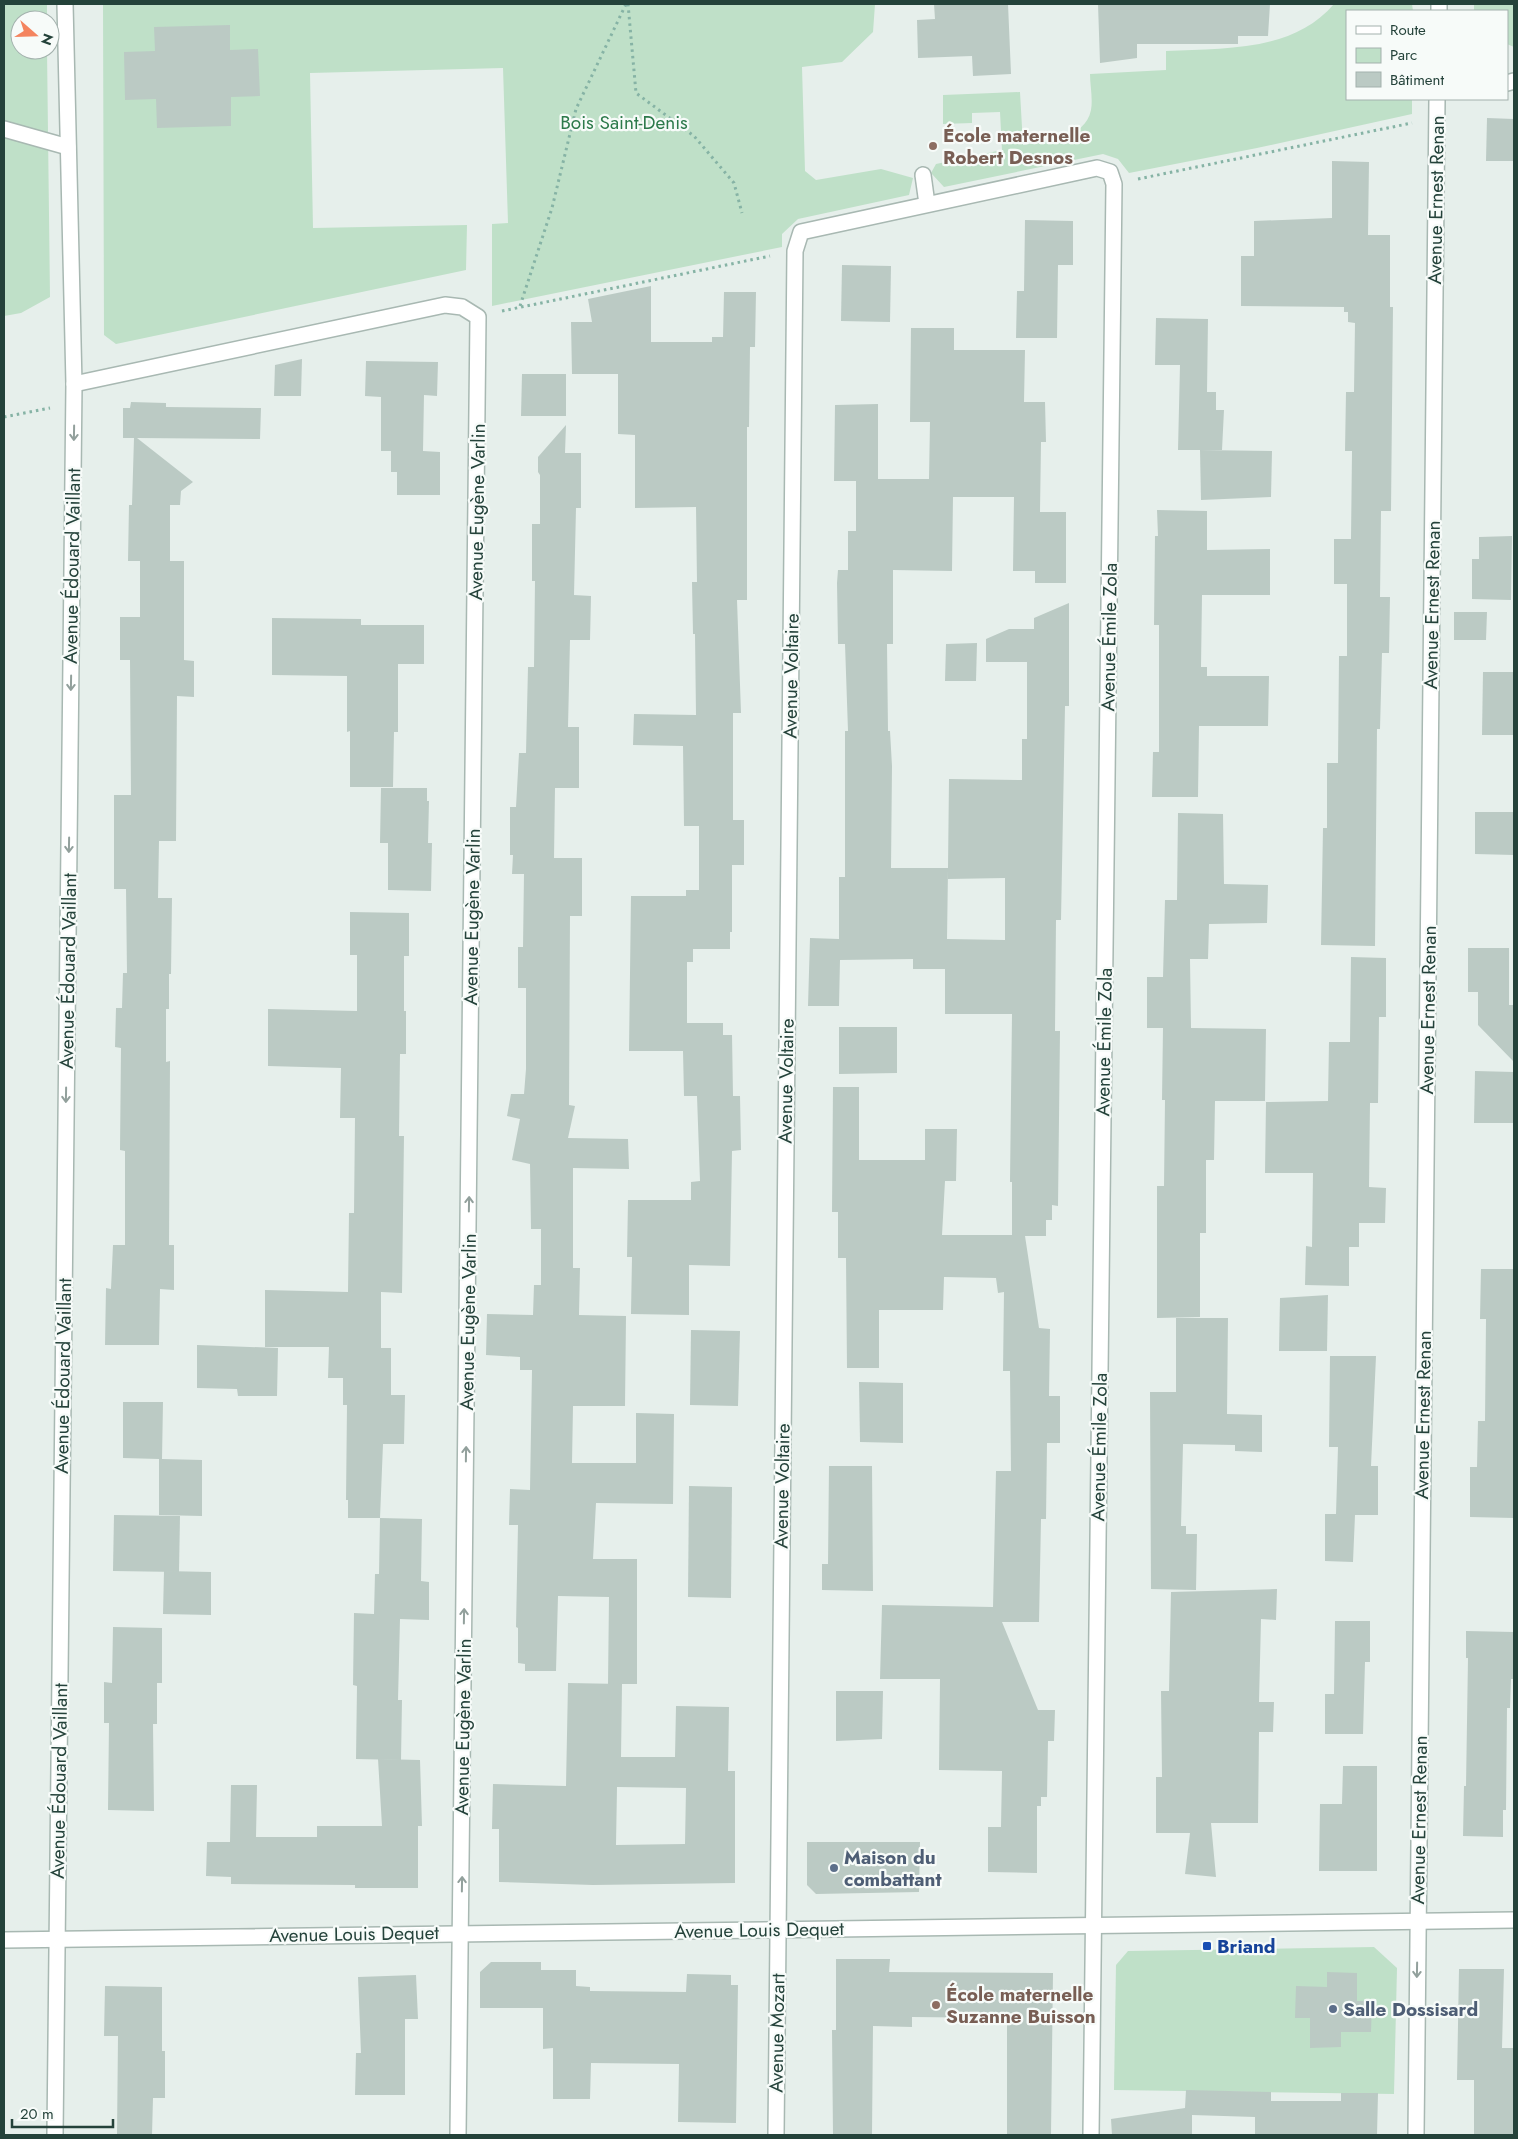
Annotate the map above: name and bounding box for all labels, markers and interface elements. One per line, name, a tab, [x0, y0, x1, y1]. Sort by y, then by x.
north arrow	[10, 10, 60, 60]
legend	[1346, 10, 1508, 100]
text: Route	[1390, 19, 1426, 41]
text: N	[36, 31, 59, 48]
text: Parc	[1390, 44, 1417, 66]
text: Bâtiment	[1390, 69, 1444, 91]
park label: Bois Saint-Denis	[560, 109, 688, 136]
street label: Avenue Ernest Renan	[1421, 115, 1451, 285]
place label: École maternelle Robert Desnos	[943, 122, 1090, 171]
marker: École maternelle Robert Desnos	[927, 140, 939, 152]
street label: Avenue Eugène Varlin	[462, 423, 492, 601]
one-way arrow	[69, 424, 78, 440]
street label: Avenue Édouard Vaillant	[57, 467, 87, 664]
street label: Avenue Ernest Renan	[1417, 520, 1447, 690]
street label: Avenue Émile Zola	[1094, 562, 1124, 712]
street label: Avenue Voltaire	[776, 613, 806, 739]
one-way arrow	[66, 674, 76, 690]
street label: Avenue Eugène Varlin	[457, 828, 487, 1006]
one-way arrow	[64, 836, 74, 853]
street label: Avenue Édouard Vaillant	[53, 872, 83, 1069]
street label: Avenue Ernest Renan	[1413, 925, 1443, 1095]
street label: Avenue Émile Zola	[1089, 967, 1119, 1117]
street label: Avenue Voltaire	[771, 1018, 801, 1144]
one-way arrow	[61, 1086, 71, 1103]
one-way arrow	[464, 1196, 474, 1212]
street label: Avenue Eugène Varlin	[453, 1233, 483, 1411]
street label: Avenue Édouard Vaillant	[48, 1277, 78, 1474]
street label: Avenue Ernest Renan	[1408, 1330, 1438, 1500]
street label: Avenue Émile Zola	[1084, 1372, 1114, 1522]
street label: Avenue Voltaire	[767, 1423, 797, 1549]
one-way arrow	[461, 1446, 471, 1462]
one-way arrow	[460, 1608, 469, 1624]
street label: Avenue Eugène Varlin	[448, 1638, 478, 1816]
street label: Avenue Édouard Vaillant	[44, 1682, 74, 1879]
street label: Avenue Ernest Renan	[1404, 1735, 1434, 1905]
place label: Maison du combattant	[844, 1844, 941, 1893]
marker: Maison du combattant	[828, 1862, 840, 1874]
one-way arrow	[457, 1876, 466, 1892]
street label: Avenue Louis Dequet	[674, 1915, 845, 1945]
street label: Avenue Louis Dequet	[269, 1919, 440, 1949]
place label: Briand	[1217, 1933, 1276, 1960]
marker: Briand	[1201, 1940, 1213, 1952]
one-way arrow	[1412, 1962, 1422, 1978]
street label: Avenue Mozart	[762, 1973, 792, 2093]
place label: École maternelle Suzanne Buisson	[946, 1981, 1096, 2030]
place label: Salle Dossisard	[1343, 1996, 1478, 2023]
marker: École maternelle Suzanne Buisson	[930, 1999, 942, 2011]
marker: Salle Dossisard	[1327, 2003, 1339, 2015]
scale bar	[12, 2096, 114, 2128]
text: 20 m	[20, 2103, 54, 2125]

